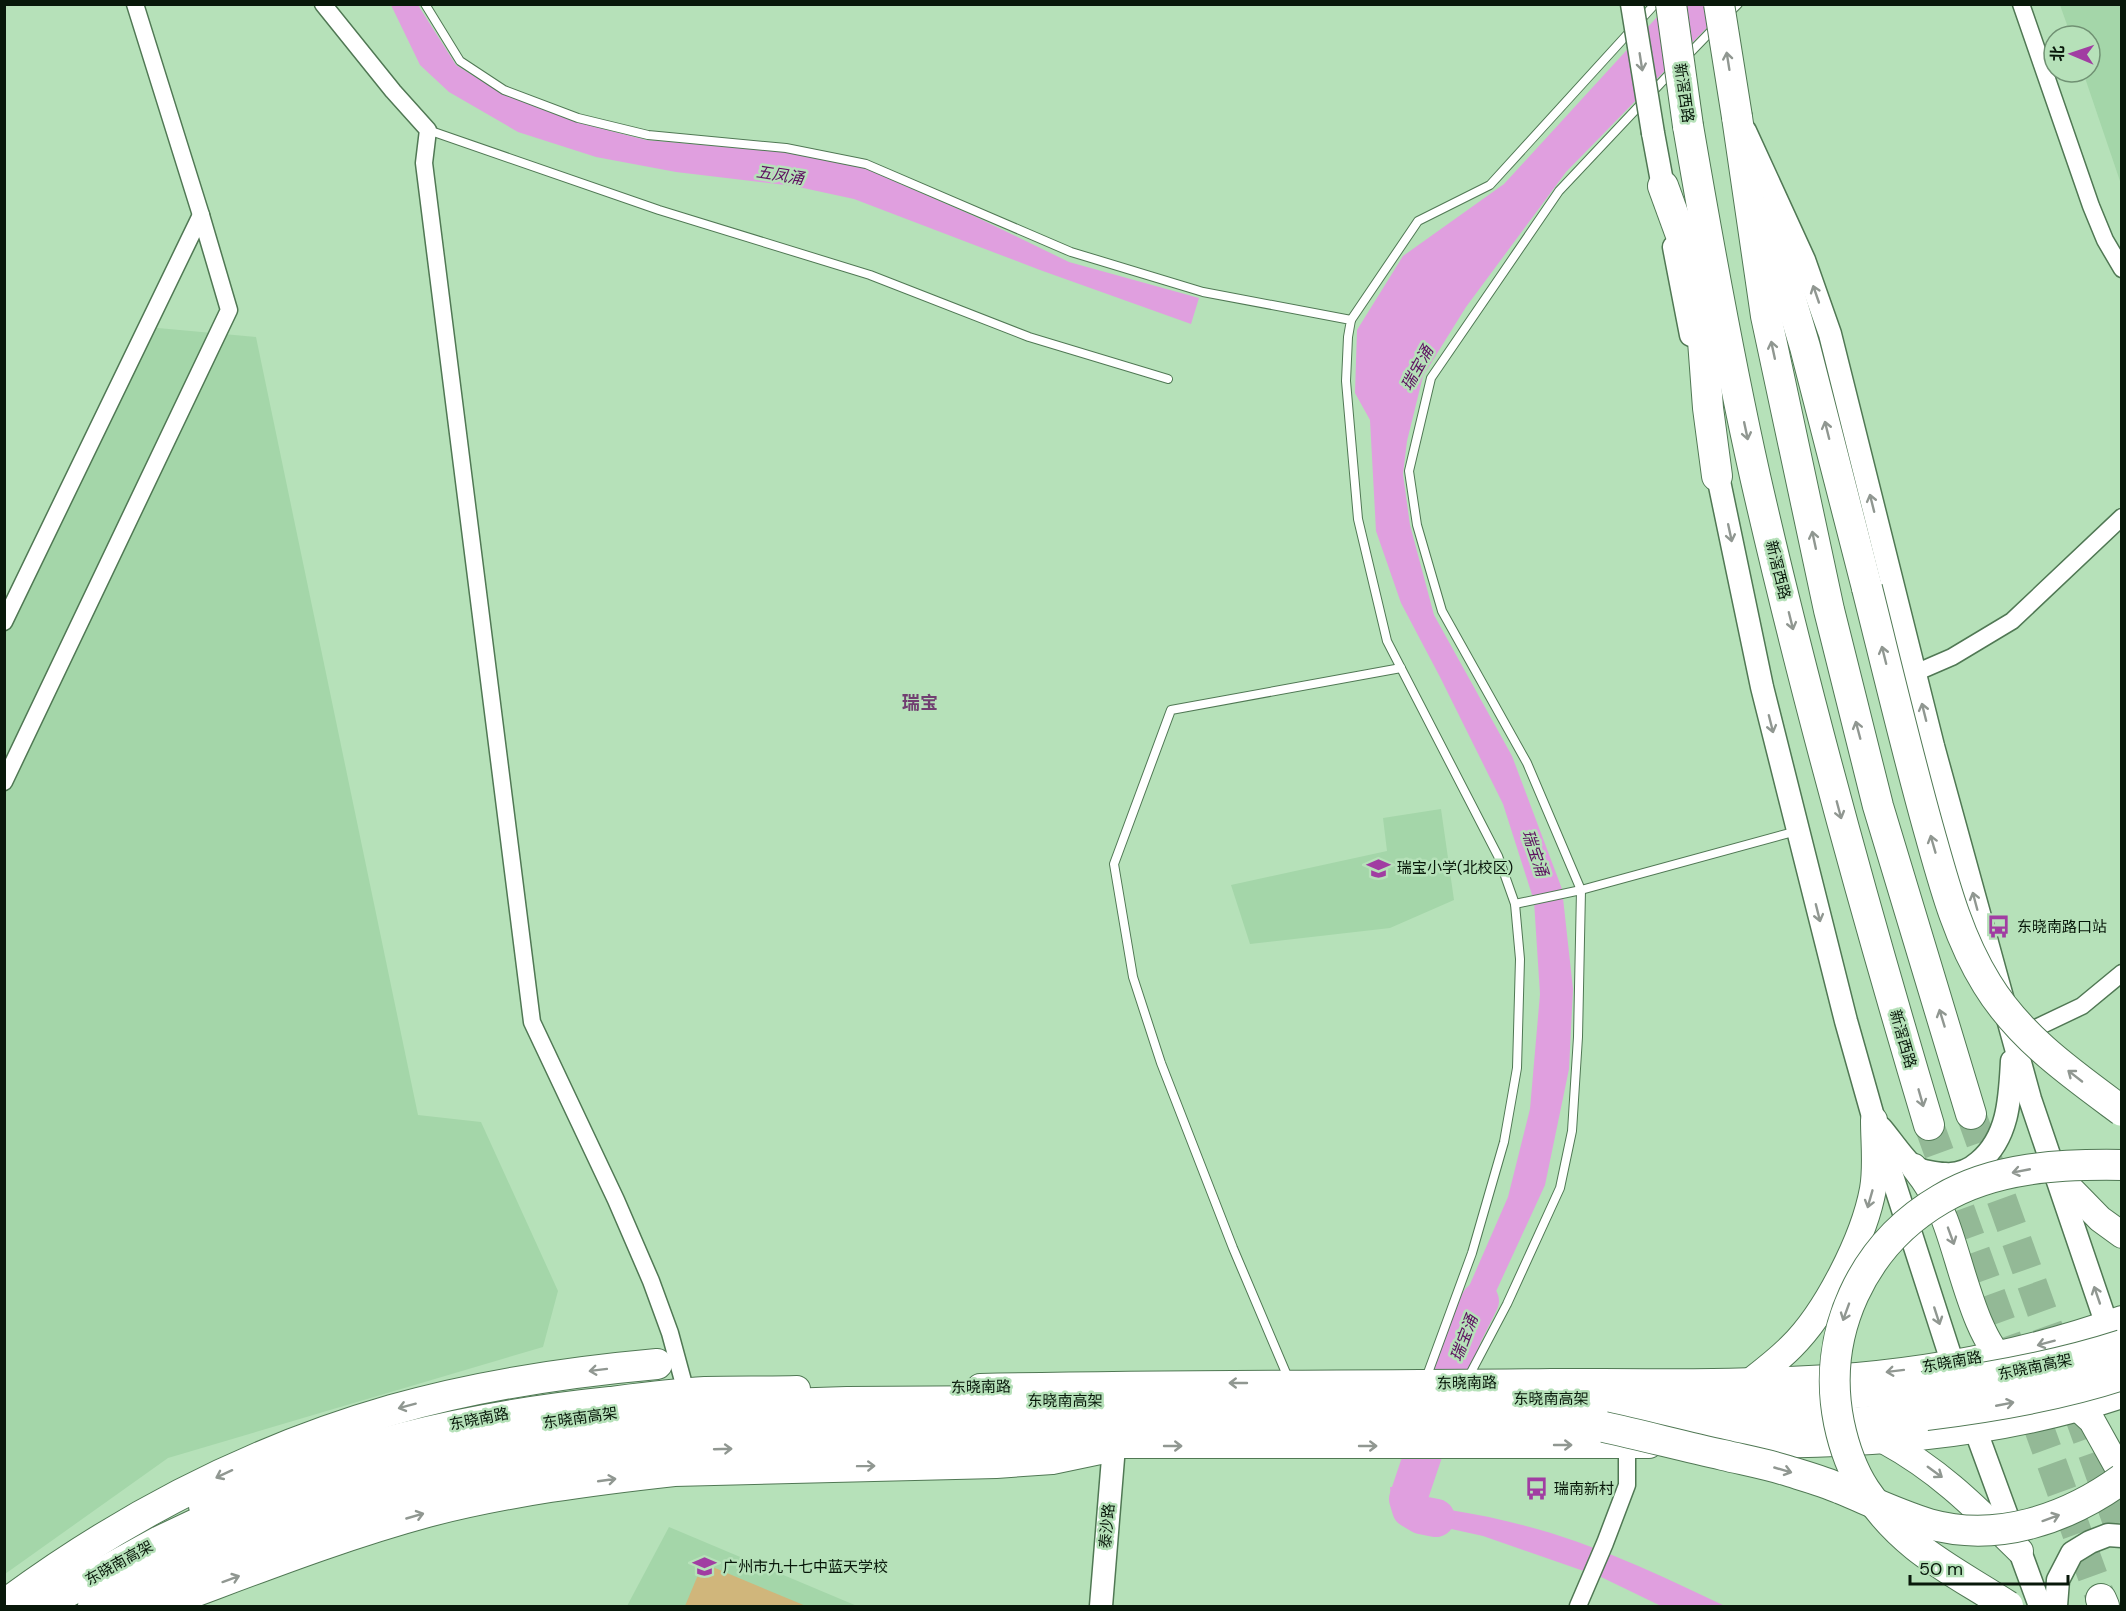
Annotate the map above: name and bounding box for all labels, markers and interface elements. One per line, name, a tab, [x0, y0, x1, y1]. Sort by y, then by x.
north arrow	[2042, 24, 2102, 84]
text: 北	[2047, 45, 2068, 62]
one-way arrow	[1723, 51, 1734, 71]
one-way arrow	[1636, 52, 1647, 72]
street label: 新滘西路	[1670, 62, 1698, 124]
water label: 五凤涌	[755, 161, 807, 189]
one-way arrow	[1809, 286, 1820, 304]
water label: 瑞宝涌	[1396, 340, 1439, 394]
one-way arrow	[1767, 340, 1778, 360]
one-way arrow	[1740, 421, 1752, 440]
one-way arrow	[1821, 421, 1833, 440]
one-way arrow	[1865, 494, 1877, 513]
one-way arrow	[1724, 524, 1736, 543]
one-way arrow	[1807, 531, 1819, 550]
street label: 新滘西路	[1761, 538, 1795, 602]
one-way arrow	[1785, 611, 1797, 630]
one-way arrow	[1877, 646, 1889, 665]
district label: 瑞宝	[902, 691, 938, 715]
one-way arrow	[1918, 703, 1930, 722]
one-way arrow	[1766, 714, 1778, 733]
one-way arrow	[1852, 721, 1863, 740]
one-way arrow	[1834, 800, 1845, 819]
water label: 瑞宝涌	[1517, 827, 1553, 881]
one-way arrow	[1926, 835, 1938, 854]
school or university icon: 瑞宝小学(北校区)	[1366, 855, 1392, 881]
place label: 瑞宝小学(北校区)	[1397, 858, 1513, 878]
one-way arrow	[1969, 892, 1980, 911]
one-way arrow	[1813, 903, 1825, 922]
bus stop icon: 东晓南路口站	[1986, 914, 2012, 940]
place label: 东晓南路口站	[2017, 917, 2107, 937]
street label: 新滘西路	[1885, 1007, 1921, 1071]
one-way arrow	[1936, 1009, 1947, 1028]
one-way arrow	[2067, 1069, 2083, 1082]
one-way arrow	[1916, 1089, 1927, 1108]
one-way arrow	[2012, 1166, 2032, 1177]
one-way arrow	[1864, 1189, 1875, 1208]
one-way arrow	[1946, 1227, 1957, 1245]
one-way arrow	[2091, 1286, 2102, 1305]
one-way arrow	[1839, 1302, 1850, 1321]
one-way arrow	[1932, 1306, 1943, 1325]
water label: 瑞宝涌	[1446, 1310, 1483, 1364]
one-way arrow	[2036, 1338, 2055, 1349]
street label: 东晓南路	[1921, 1347, 1983, 1377]
street label: 东晓南高架	[1996, 1349, 2074, 1385]
one-way arrow	[589, 1365, 609, 1376]
one-way arrow	[1885, 1366, 1905, 1377]
street label: 东晓南路	[1437, 1372, 1497, 1394]
street label: 东晓南路	[951, 1376, 1011, 1398]
one-way arrow	[1229, 1377, 1249, 1389]
street label: 东晓南高架	[1513, 1389, 1589, 1409]
street label: 东晓南高架	[1027, 1391, 1103, 1411]
one-way arrow	[1994, 1398, 2014, 1409]
one-way arrow	[398, 1401, 417, 1412]
street label: 东晓南路	[448, 1403, 510, 1435]
street label: 东晓南高架	[541, 1403, 619, 1433]
one-way arrow	[1552, 1439, 1572, 1451]
one-way arrow	[1162, 1440, 1182, 1452]
one-way arrow	[1357, 1440, 1377, 1452]
one-way arrow	[712, 1443, 732, 1454]
one-way arrow	[855, 1460, 875, 1471]
one-way arrow	[1773, 1465, 1792, 1476]
one-way arrow	[1926, 1466, 1942, 1479]
one-way arrow	[216, 1468, 234, 1480]
one-way arrow	[596, 1474, 616, 1485]
bus stop icon: 瑞南新村	[1523, 1476, 1549, 1502]
place label: 瑞南新村	[1554, 1479, 1614, 1499]
street label: 泰沙路	[1095, 1503, 1119, 1549]
one-way arrow	[405, 1510, 424, 1521]
one-way arrow	[2041, 1512, 2059, 1523]
street label: 东晓南高架	[81, 1536, 157, 1590]
scale bar	[1910, 1548, 2068, 1586]
school or university icon: 广州市九十七中蓝天学校	[692, 1554, 718, 1580]
place label: 广州市九十七中蓝天学校	[723, 1557, 888, 1577]
text: 50 m	[1919, 1557, 1963, 1581]
one-way arrow	[221, 1573, 240, 1584]

